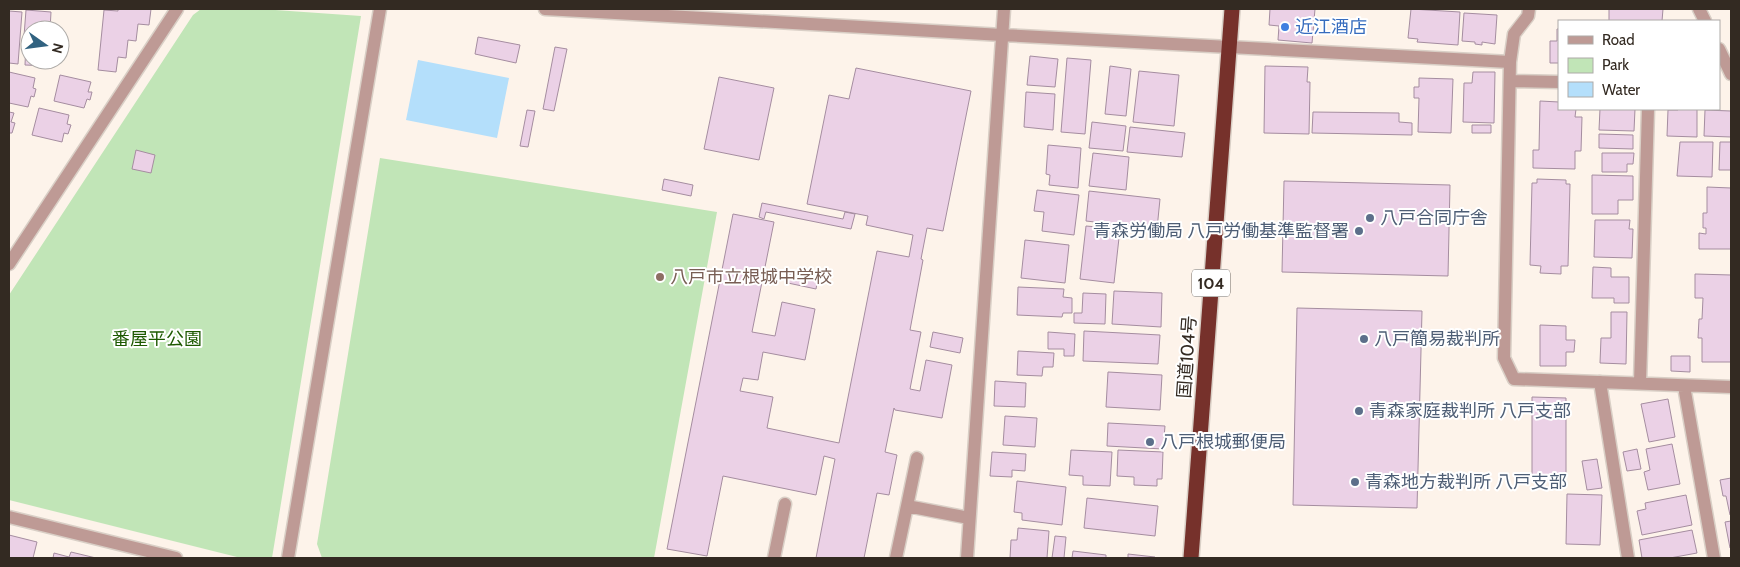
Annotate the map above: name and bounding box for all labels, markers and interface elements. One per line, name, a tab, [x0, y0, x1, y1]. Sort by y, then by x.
place label: 近江酒店	[1295, 16, 1367, 38]
north arrow	[20, 20, 70, 70]
legend	[1558, 20, 1720, 110]
marker: 近江酒店	[1279, 21, 1291, 33]
text: Road	[1602, 31, 1635, 49]
text: N	[48, 41, 68, 55]
text: Park	[1602, 56, 1629, 74]
text: Water	[1602, 81, 1640, 99]
place label: 八戸合同庁舎	[1380, 207, 1488, 229]
marker: 八戸合同庁舎	[1364, 212, 1376, 224]
place label: 青森労働局 八戸労働基準監督署	[1093, 220, 1349, 242]
marker: 青森労働局 八戸労働基準監督署	[1353, 225, 1365, 237]
place label: 八戸市立根城中学校	[670, 266, 832, 288]
road number: 104	[1192, 270, 1230, 296]
marker: 八戸市立根城中学校	[654, 271, 666, 283]
street label: 国道104号	[1173, 315, 1201, 399]
park label: 番屋平公園	[112, 328, 202, 350]
place label: 八戸簡易裁判所	[1374, 328, 1500, 350]
marker: 八戸簡易裁判所	[1358, 333, 1370, 345]
place label: 青森家庭裁判所 八戸支部	[1369, 400, 1571, 422]
marker: 青森家庭裁判所 八戸支部	[1353, 405, 1365, 417]
place label: 八戸根城郵便局	[1160, 431, 1286, 453]
marker: 八戸根城郵便局	[1144, 436, 1156, 448]
place label: 青森地方裁判所 八戸支部	[1365, 471, 1567, 493]
marker: 青森地方裁判所 八戸支部	[1349, 476, 1361, 488]

